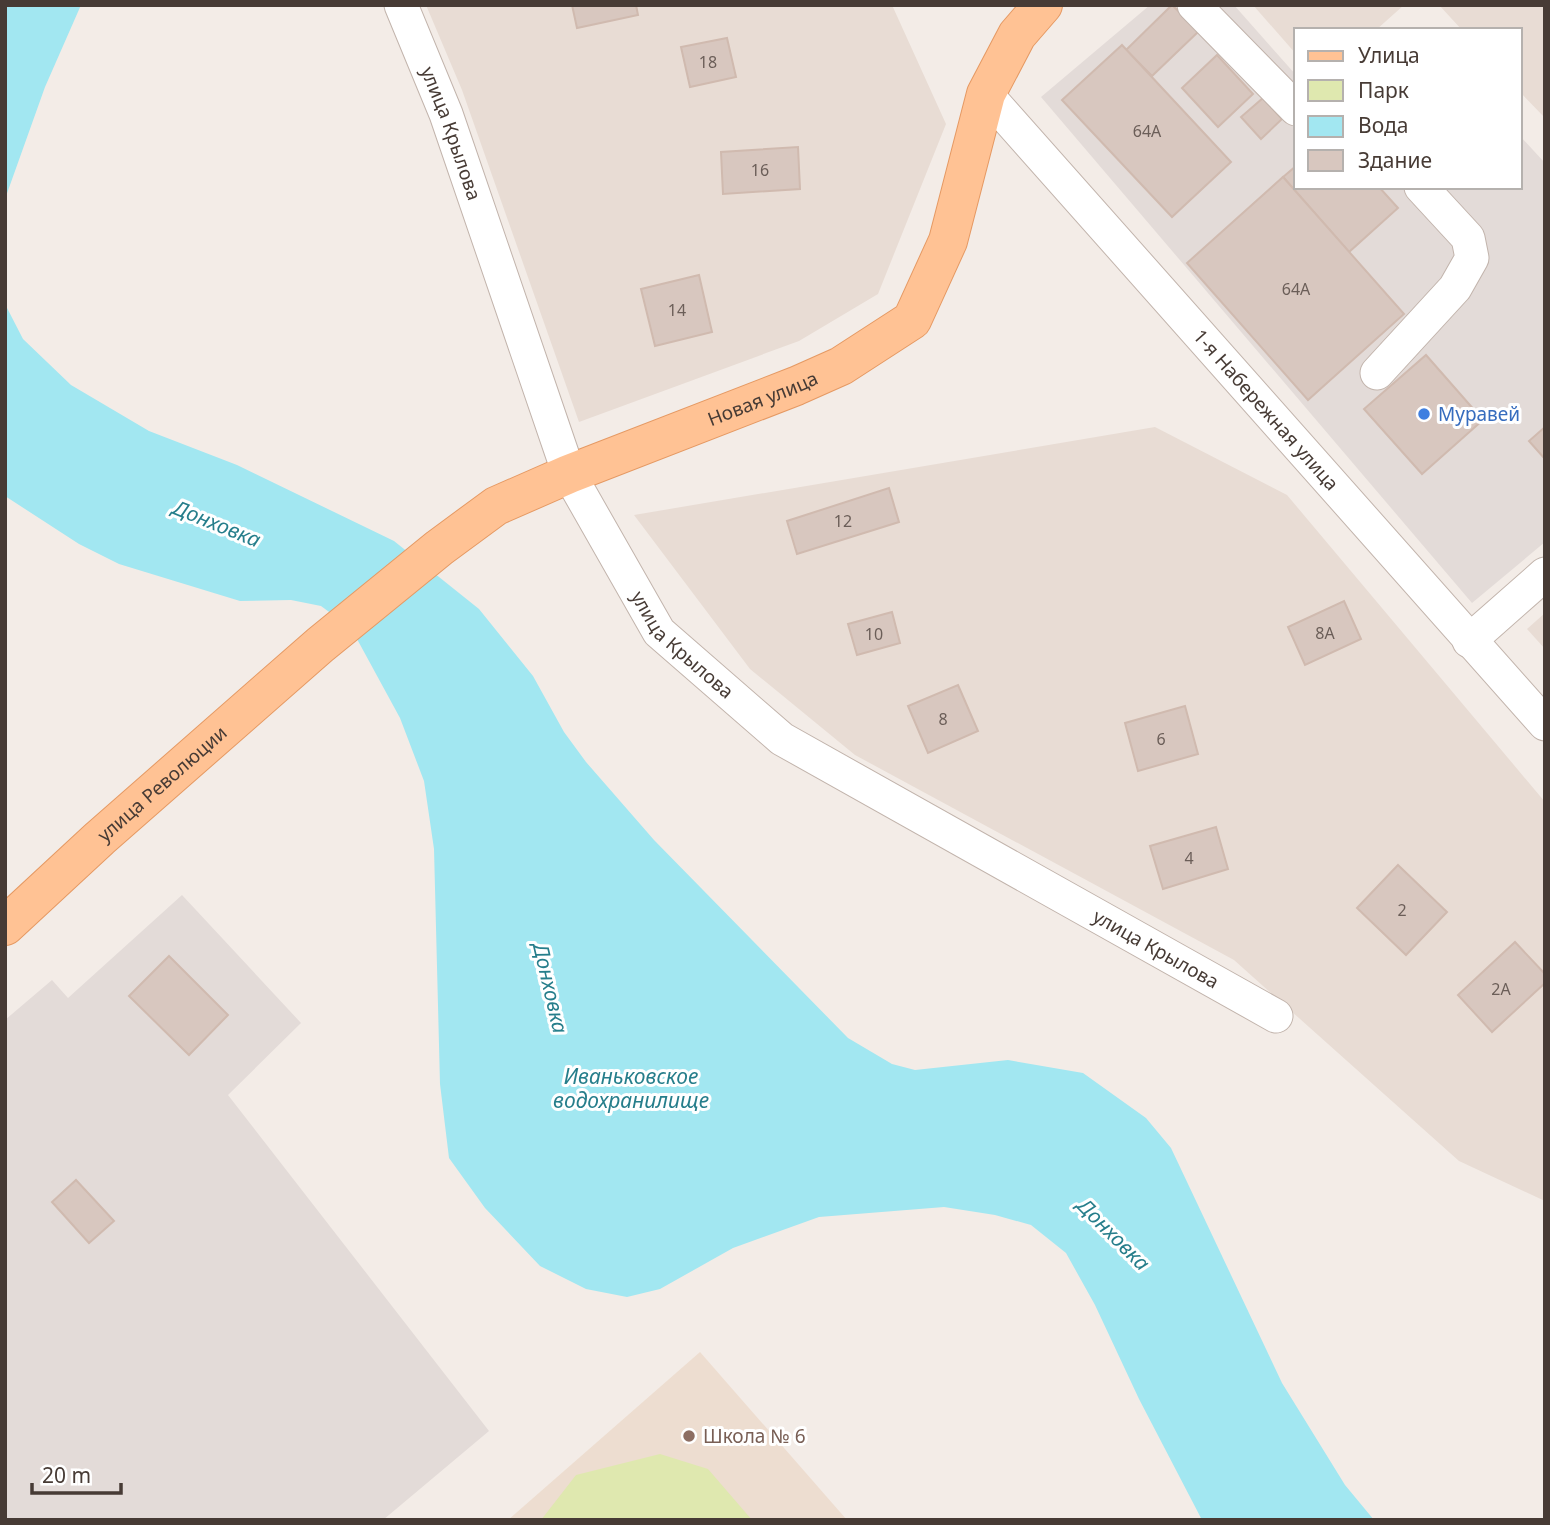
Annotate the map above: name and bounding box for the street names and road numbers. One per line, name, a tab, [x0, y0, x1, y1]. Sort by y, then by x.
street label: улица Крылова	[415, 63, 488, 204]
street label: 1-я Набережная улица	[1187, 323, 1345, 496]
street label: Новая улица	[704, 365, 822, 432]
street label: улица Крылова	[625, 586, 739, 704]
street label: улица Революции	[92, 720, 232, 848]
street label: улица Крылова	[1088, 903, 1224, 994]

